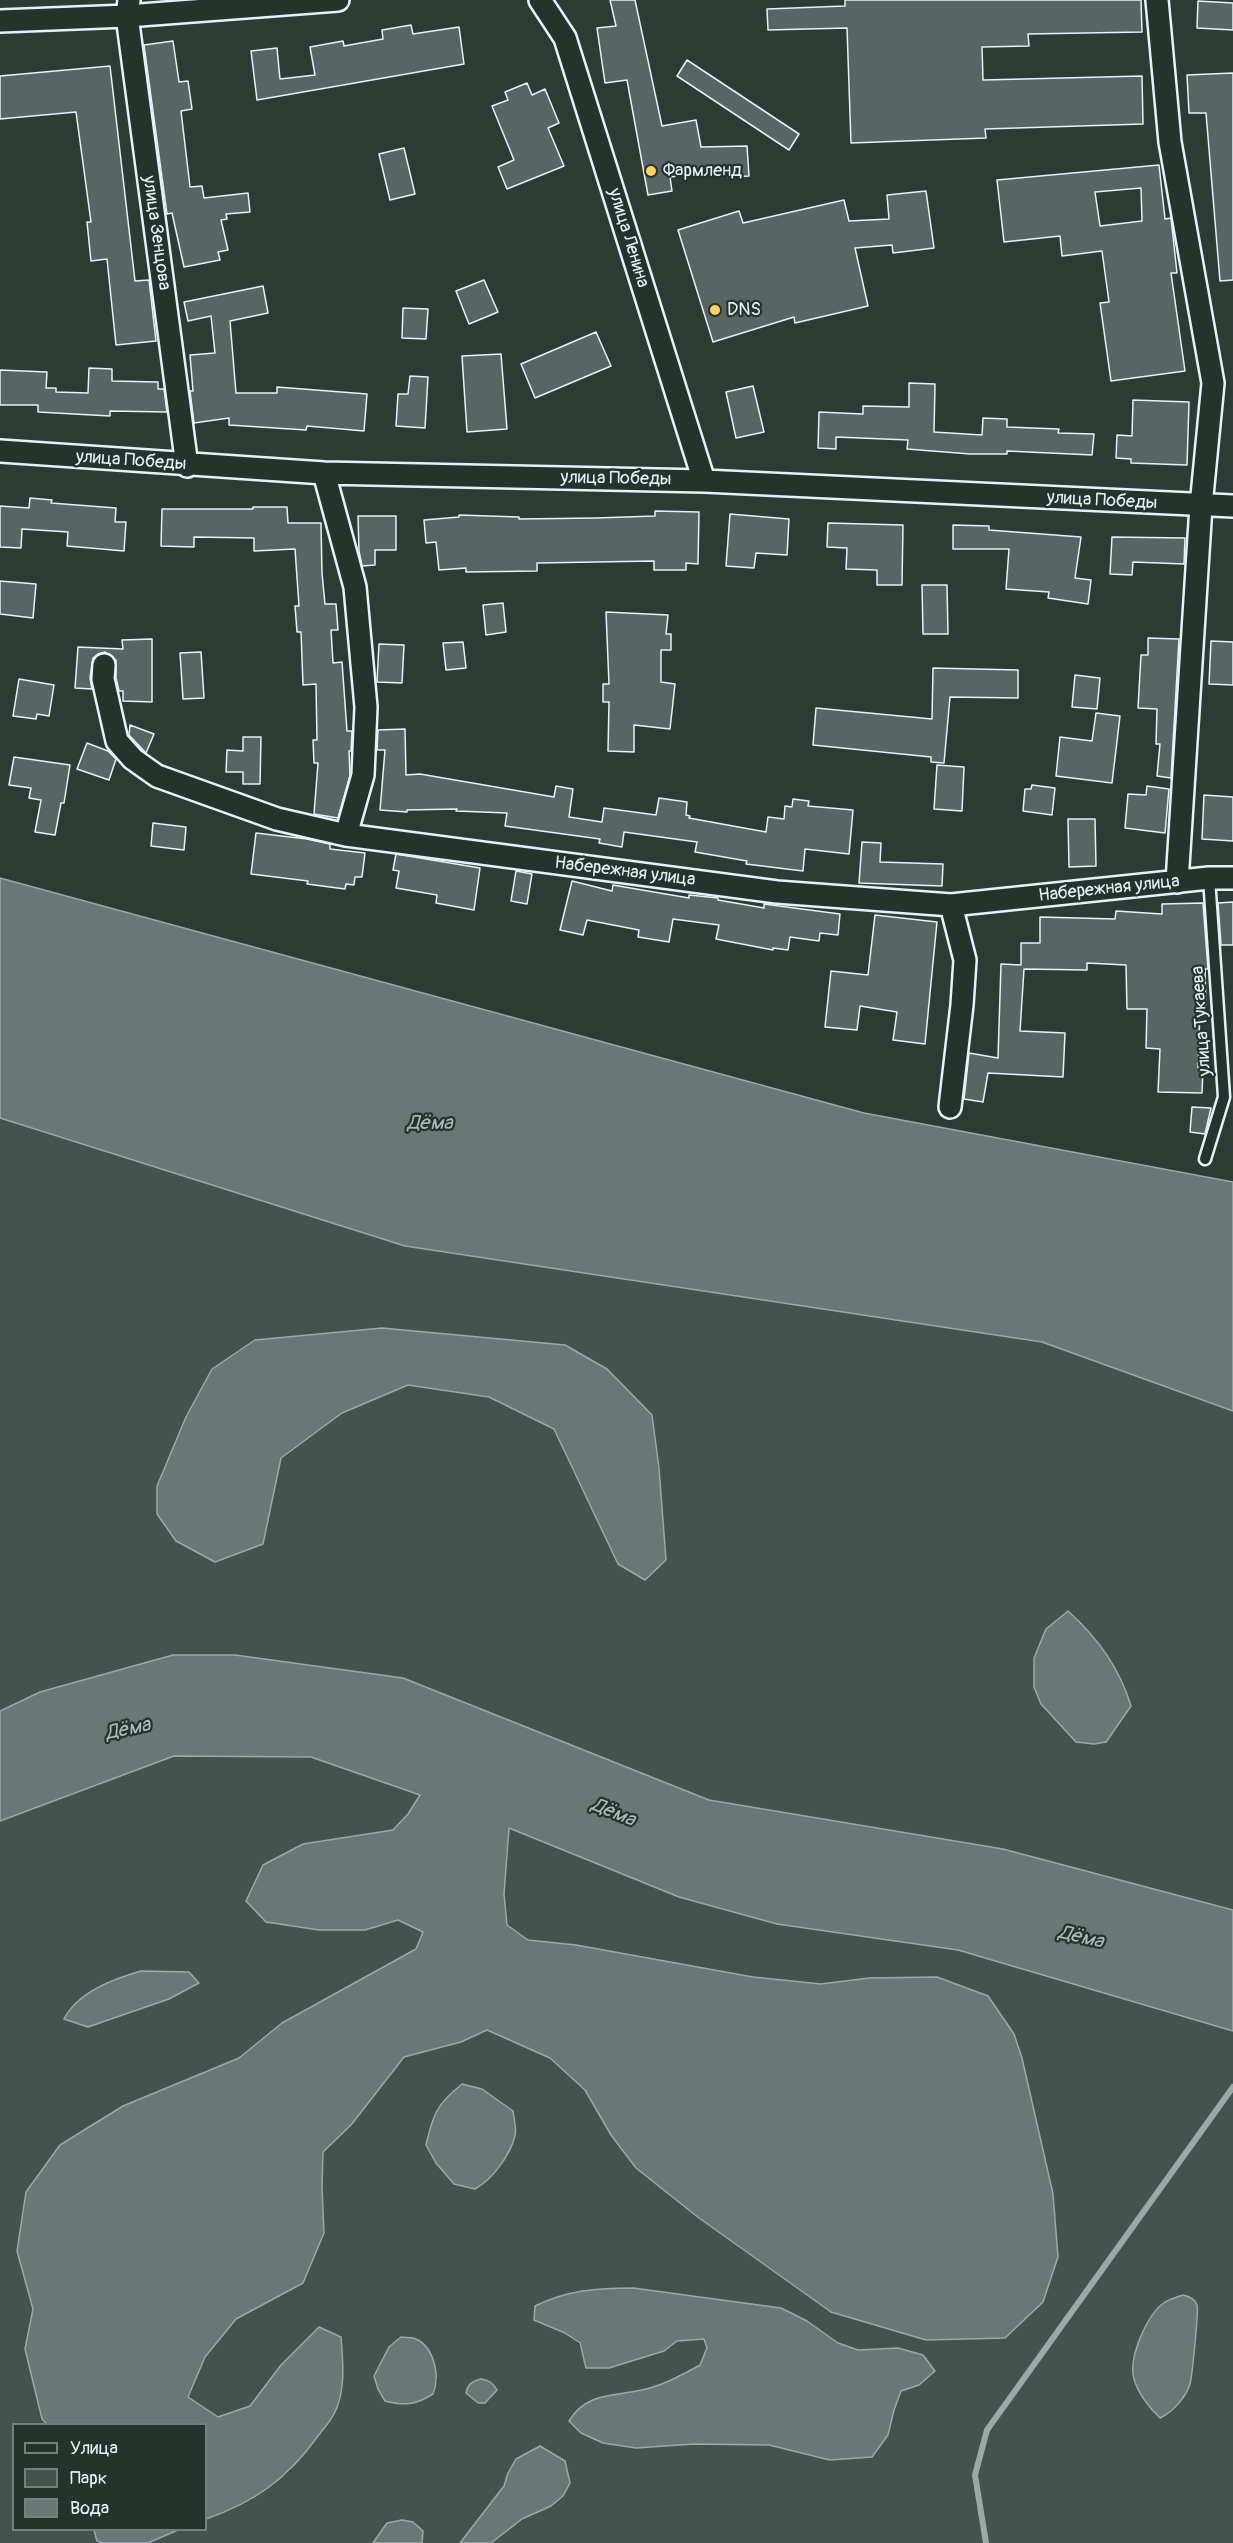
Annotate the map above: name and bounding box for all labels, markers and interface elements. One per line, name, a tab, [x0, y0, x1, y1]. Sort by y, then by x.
place label: Фармленд	[663, 160, 742, 182]
marker: Фармленд	[644, 164, 658, 178]
street label: улица Зенцова	[137, 174, 175, 292]
street label: улица Ленина	[603, 186, 653, 290]
place label: DNS	[727, 299, 761, 321]
marker: DNS	[708, 303, 722, 317]
street label: улица Победы	[75, 446, 187, 476]
street label: улица Победы	[560, 467, 672, 491]
street label: улица Победы	[1046, 487, 1158, 515]
street label: Набережная улица	[553, 853, 697, 891]
street label: Набережная улица	[1037, 871, 1181, 907]
street label: улица Тукаева	[1187, 965, 1217, 1077]
water label: Дёма	[407, 1112, 453, 1136]
water label: Дёма	[103, 1714, 153, 1746]
water label: Дёма	[588, 1793, 638, 1833]
water label: Дёма	[1056, 1921, 1106, 1955]
legend	[12, 2423, 207, 2531]
text: Улица	[70, 2437, 118, 2460]
text: Парк	[70, 2467, 107, 2490]
text: Вода	[70, 2497, 109, 2520]

